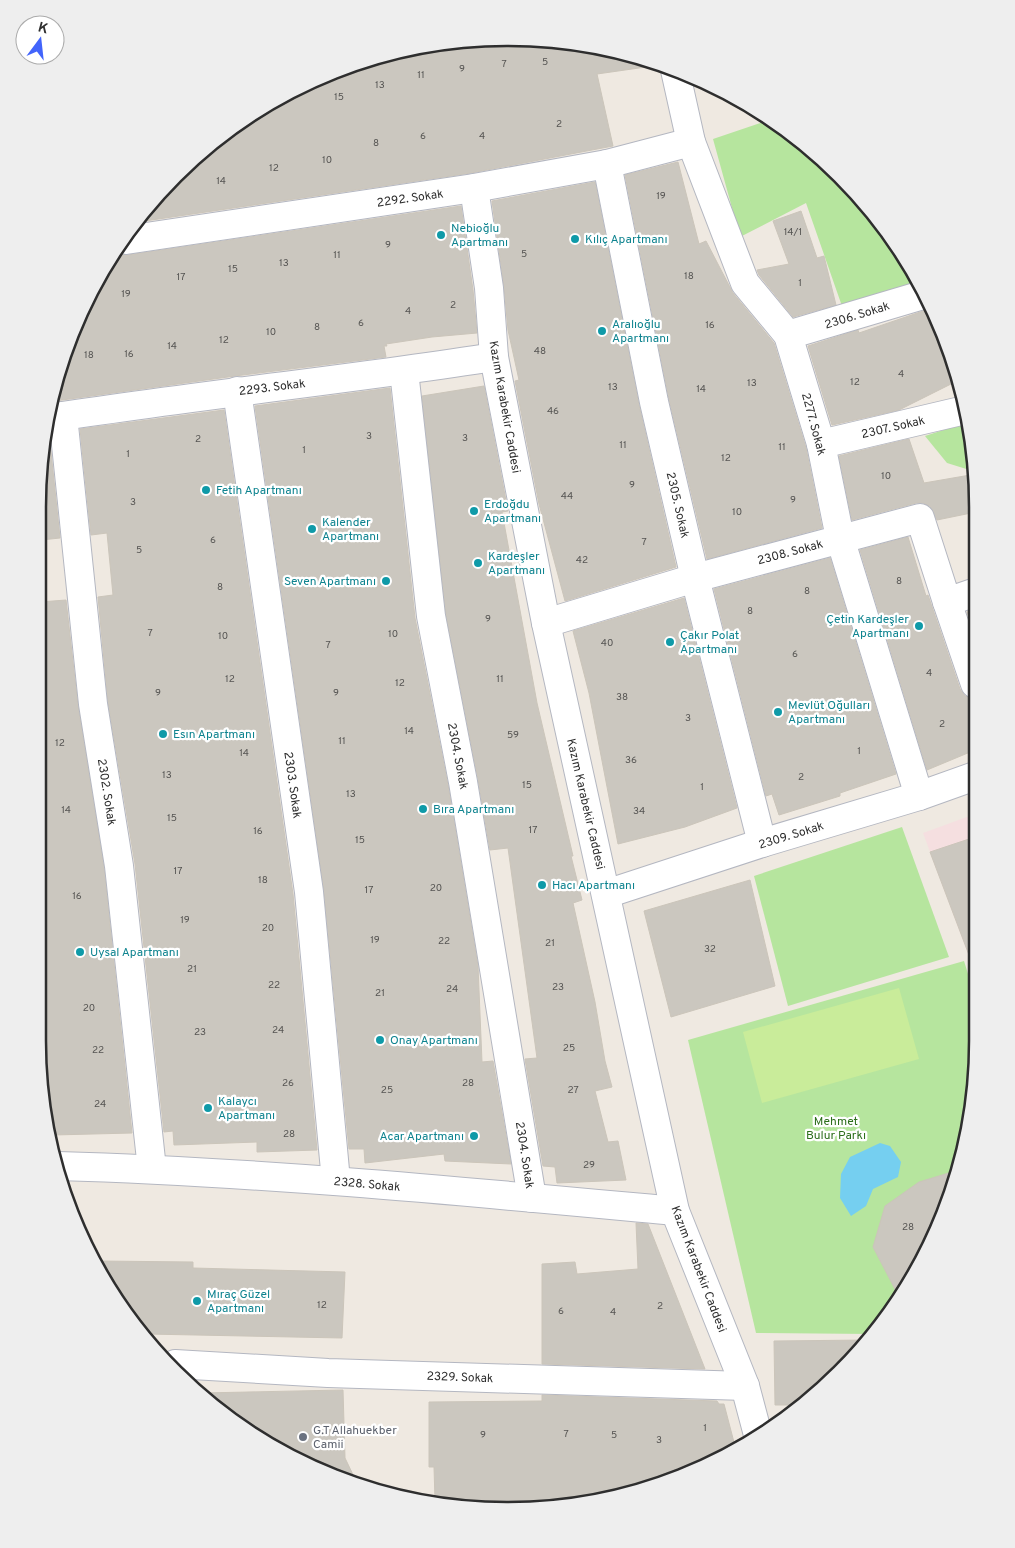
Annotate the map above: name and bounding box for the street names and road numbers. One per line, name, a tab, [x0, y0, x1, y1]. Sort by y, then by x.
street label: 2292. Sokak	[376, 186, 444, 212]
street label: 2306. Sokak	[823, 298, 892, 333]
street label: Kazım Karabekir Caddesi	[484, 340, 524, 475]
street label: 2293. Sokak	[238, 376, 306, 400]
street label: 2277. Sokak	[797, 391, 829, 457]
street label: 2307. Sokak	[860, 413, 927, 443]
street label: 2305. Sokak	[662, 471, 692, 540]
street label: 2308. Sokak	[756, 537, 825, 569]
street label: 2304. Sokak	[443, 722, 471, 791]
street label: Kazım Karabekir Caddesi	[562, 737, 608, 871]
street label: 2303. Sokak	[279, 751, 305, 820]
street label: 2302. Sokak	[93, 758, 119, 827]
street label: 2309. Sokak	[757, 818, 826, 853]
street label: 2304. Sokak	[511, 1121, 537, 1190]
street label: 2328. Sokak	[333, 1174, 401, 1196]
street label: Kazım Karabekir Caddesi	[667, 1204, 730, 1335]
street label: 2329. Sokak	[426, 1369, 494, 1387]

